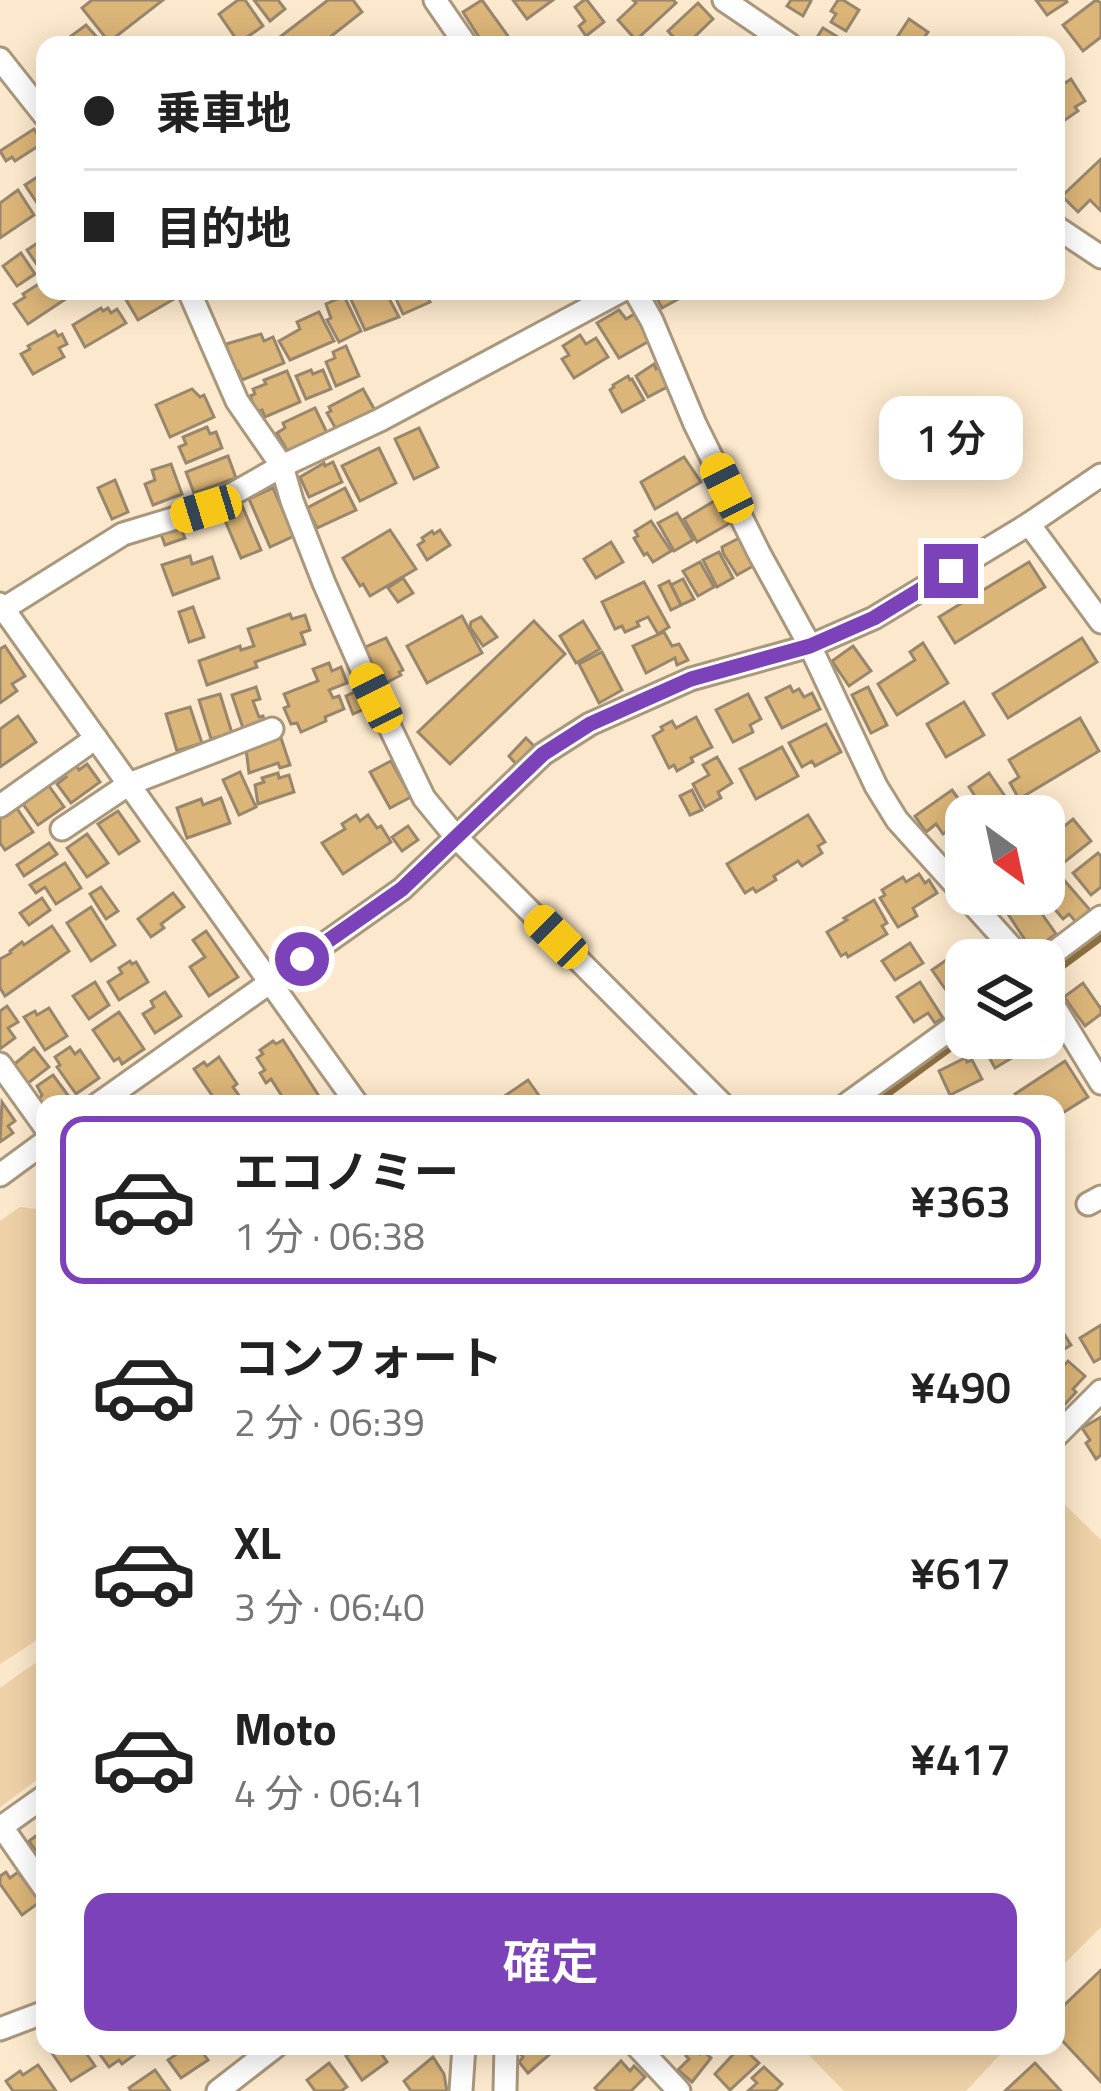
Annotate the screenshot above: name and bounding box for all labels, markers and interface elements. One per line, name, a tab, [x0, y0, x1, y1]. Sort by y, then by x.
text: 乗車地	[156, 78, 291, 146]
text: 目的地	[156, 193, 291, 261]
callout: 1 分	[879, 397, 1023, 481]
text: 1 分	[916, 408, 986, 467]
car	[695, 448, 759, 528]
car	[166, 481, 246, 537]
route end	[924, 544, 978, 598]
car	[344, 658, 408, 738]
north arrow	[945, 795, 1065, 915]
map controls	[945, 795, 1065, 1059]
car	[518, 899, 594, 975]
route start	[275, 932, 329, 986]
button: layers	[945, 939, 1065, 1059]
text: エコノミー	[234, 1137, 459, 1205]
icon: car	[90, 1146, 198, 1254]
text: ¥363	[910, 1166, 1011, 1234]
text: 1 分 · 06:38	[234, 1206, 425, 1265]
text: コンフォート	[234, 1323, 503, 1391]
icon: car	[90, 1332, 198, 1440]
text: ¥490	[910, 1352, 1011, 1420]
text: 2 分 · 06:39	[234, 1392, 425, 1451]
text: XL	[234, 1508, 281, 1576]
icon: car	[90, 1518, 198, 1626]
text: ¥617	[910, 1538, 1011, 1606]
text: 3 分 · 06:40	[234, 1577, 425, 1636]
text: Moto	[234, 1694, 337, 1762]
icon: car	[90, 1704, 198, 1812]
text: ¥417	[910, 1724, 1011, 1792]
text: 4 分 · 06:41	[234, 1763, 425, 1822]
button: 確定	[84, 1893, 1017, 2031]

